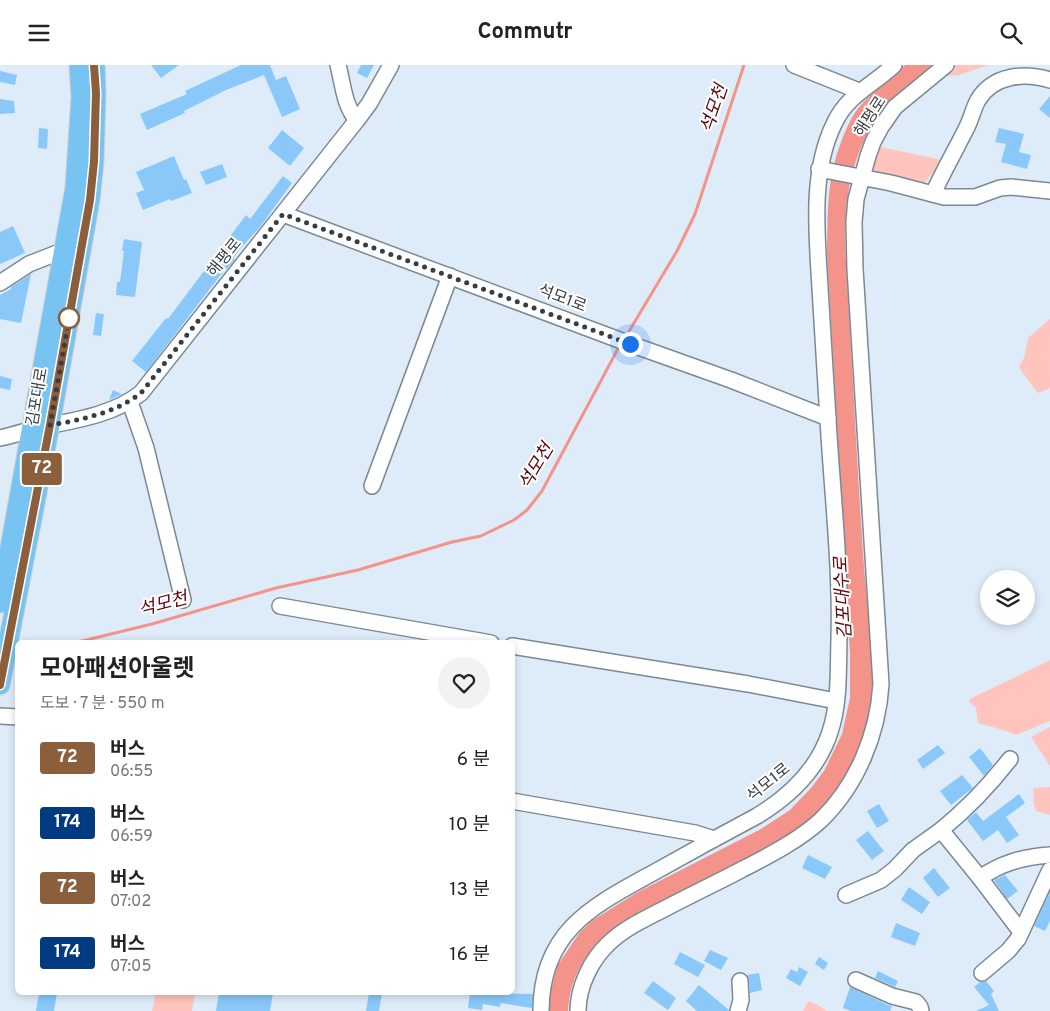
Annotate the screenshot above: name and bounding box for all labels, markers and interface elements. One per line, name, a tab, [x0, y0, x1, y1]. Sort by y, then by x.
icon: menu	[25, 19, 53, 47]
text: Commutr	[478, 19, 572, 46]
icon: search	[997, 19, 1025, 47]
water label: 석모천	[696, 79, 735, 136]
street label: 해평로	[851, 93, 892, 141]
street label: 해평로	[203, 234, 247, 281]
street label: 석모1로	[535, 281, 589, 317]
unlabelled marker	[58, 307, 80, 329]
your location	[618, 332, 643, 357]
street label: 김포대로	[23, 366, 53, 428]
water label: 석모천	[514, 438, 561, 494]
line badge: 72	[20, 453, 64, 485]
text: 72	[32, 457, 52, 480]
water label: 김포대수로	[830, 555, 858, 640]
map controls	[980, 570, 1035, 625]
button: layers	[980, 570, 1035, 625]
water label: 석모천	[136, 587, 192, 623]
text: 모아패션아울렛	[40, 655, 195, 685]
button: heart	[438, 657, 490, 709]
text: 도보 · 7 분 · 550 m	[40, 694, 165, 714]
text: 버스	[110, 738, 145, 762]
text: 72	[57, 746, 78, 769]
text: 6 분	[457, 748, 490, 772]
street label: 석모1로	[743, 759, 795, 807]
text: 06:55	[110, 762, 153, 782]
text: 버스	[110, 803, 145, 827]
text: 174	[54, 811, 81, 834]
text: 10 분	[449, 813, 490, 837]
text: 06:59	[110, 827, 153, 847]
text: 버스	[110, 868, 145, 892]
text: 72	[57, 876, 78, 899]
text: 13 분	[450, 878, 490, 902]
text: 07:02	[110, 892, 151, 912]
text: 버스	[110, 933, 145, 957]
text: 174	[54, 941, 81, 964]
text: 16 분	[450, 943, 490, 967]
text: 07:05	[110, 957, 151, 977]

